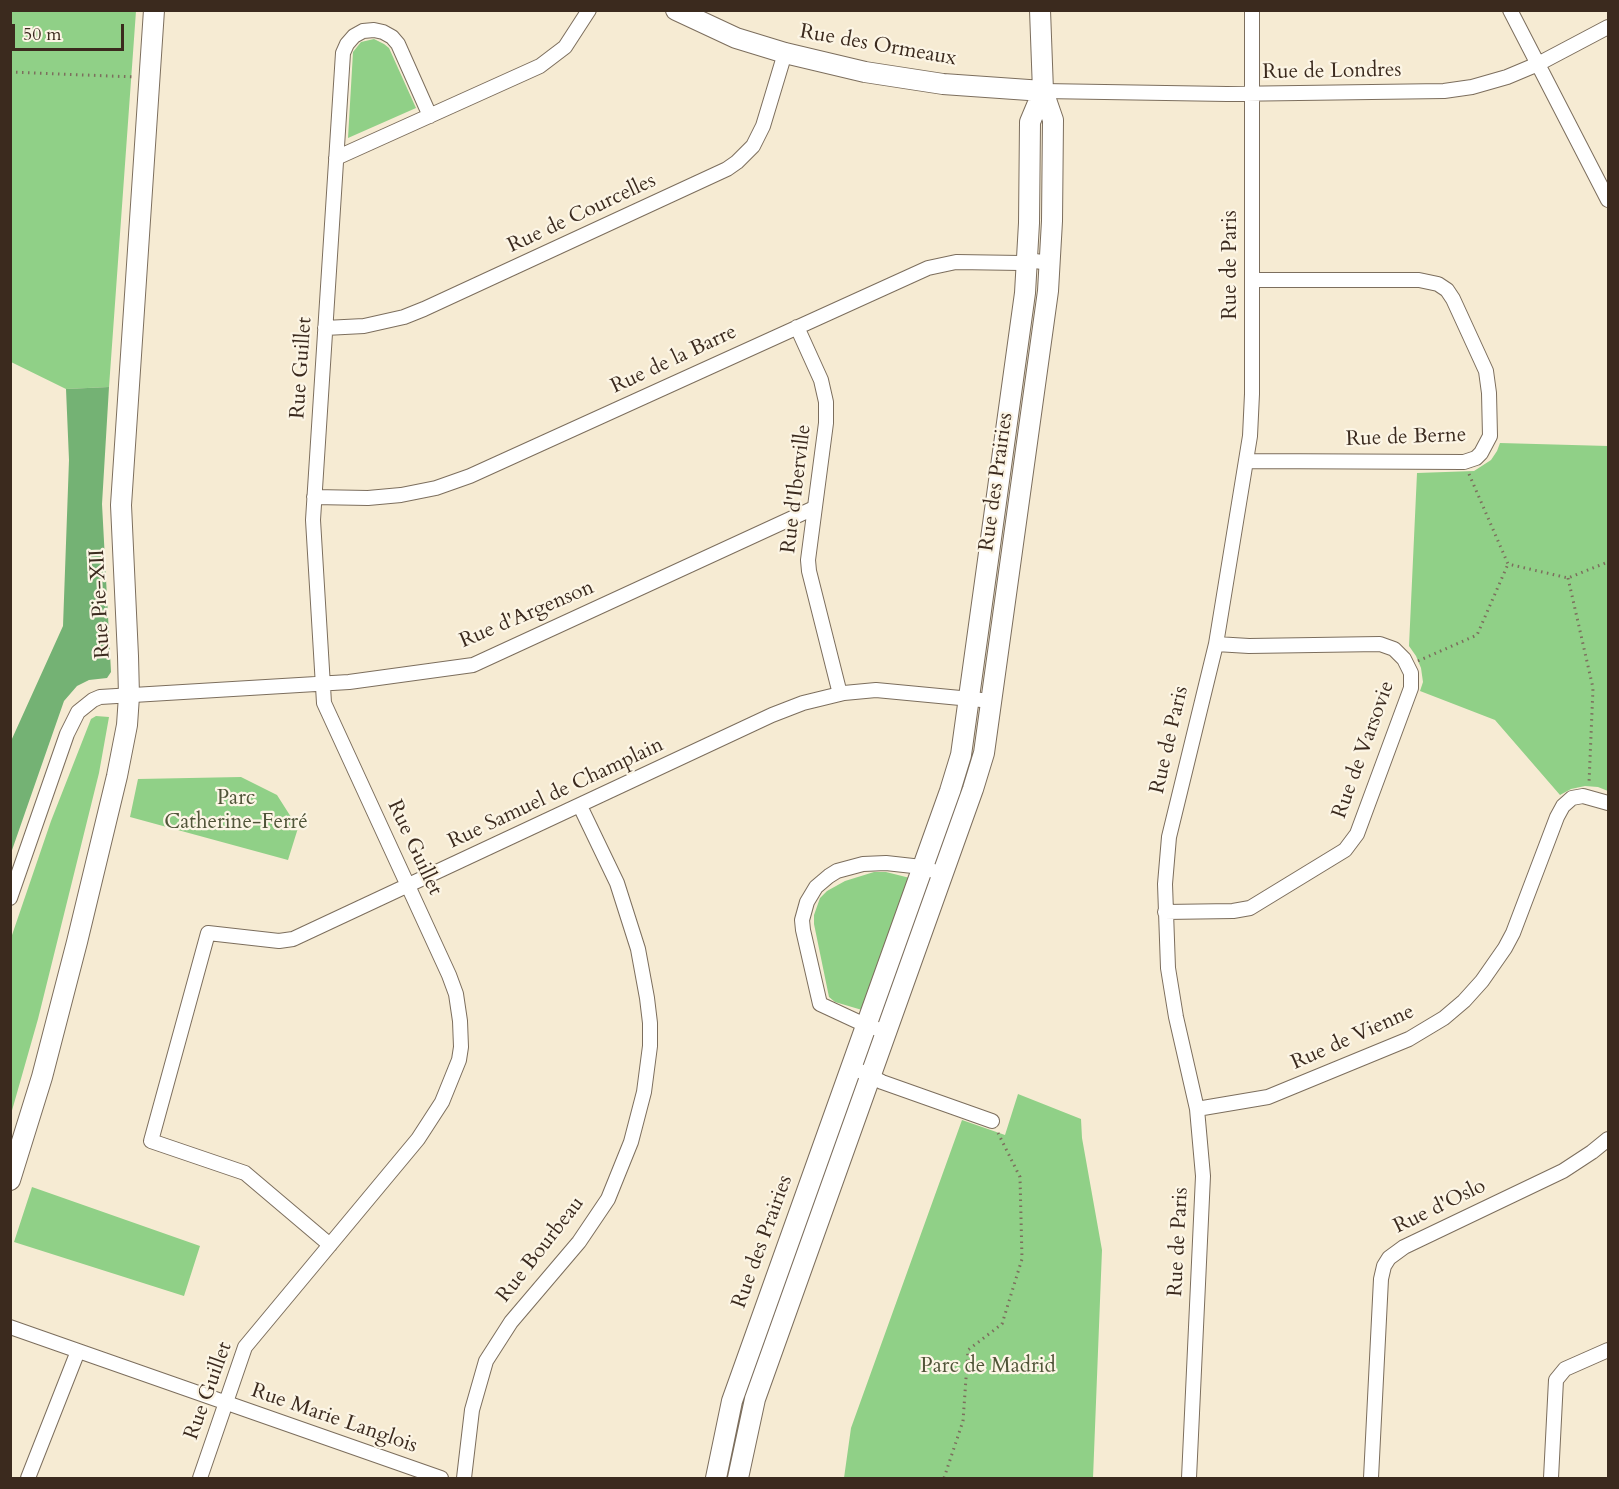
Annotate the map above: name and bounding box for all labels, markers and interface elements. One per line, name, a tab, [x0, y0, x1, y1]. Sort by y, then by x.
scale bar	[15, 12, 128, 50]
street label: Rue des Ormeaux	[798, 20, 958, 72]
text: 50 m	[23, 22, 62, 47]
street label: Rue de Londres	[1262, 58, 1402, 86]
street label: Rue de Courcelles	[504, 169, 660, 259]
street label: Rue de Paris	[1218, 210, 1244, 320]
street label: Rue Guillet	[286, 316, 318, 420]
street label: Rue de la Barre	[607, 320, 741, 400]
street label: Rue des Prairies	[975, 411, 1019, 553]
street label: Rue d'Iberville	[777, 423, 817, 555]
street label: Rue de Berne	[1345, 423, 1467, 453]
street label: Rue Pie-XII	[86, 549, 116, 659]
street label: Rue d'Argenson	[456, 575, 598, 655]
street label: Rue de Varsovie	[1327, 678, 1401, 822]
street label: Rue de Paris	[1145, 684, 1195, 796]
street label: Rue Samuel de Champlain	[444, 733, 668, 855]
park label: Parc Catherine-Ferré	[164, 786, 308, 836]
street label: Rue Guillet	[381, 796, 447, 900]
street label: Rue de Vienne	[1288, 1000, 1418, 1076]
street label: Rue des Prairies	[727, 1172, 799, 1312]
street label: Rue d'Oslo	[1390, 1174, 1490, 1240]
street label: Rue de Paris	[1164, 1187, 1194, 1297]
street label: Rue Bourbeau	[492, 1192, 590, 1308]
street label: Rue Guillet	[180, 1339, 238, 1443]
park label: Parc de Madrid	[920, 1354, 1056, 1380]
street label: Rue Marie Langlois	[248, 1379, 420, 1459]

